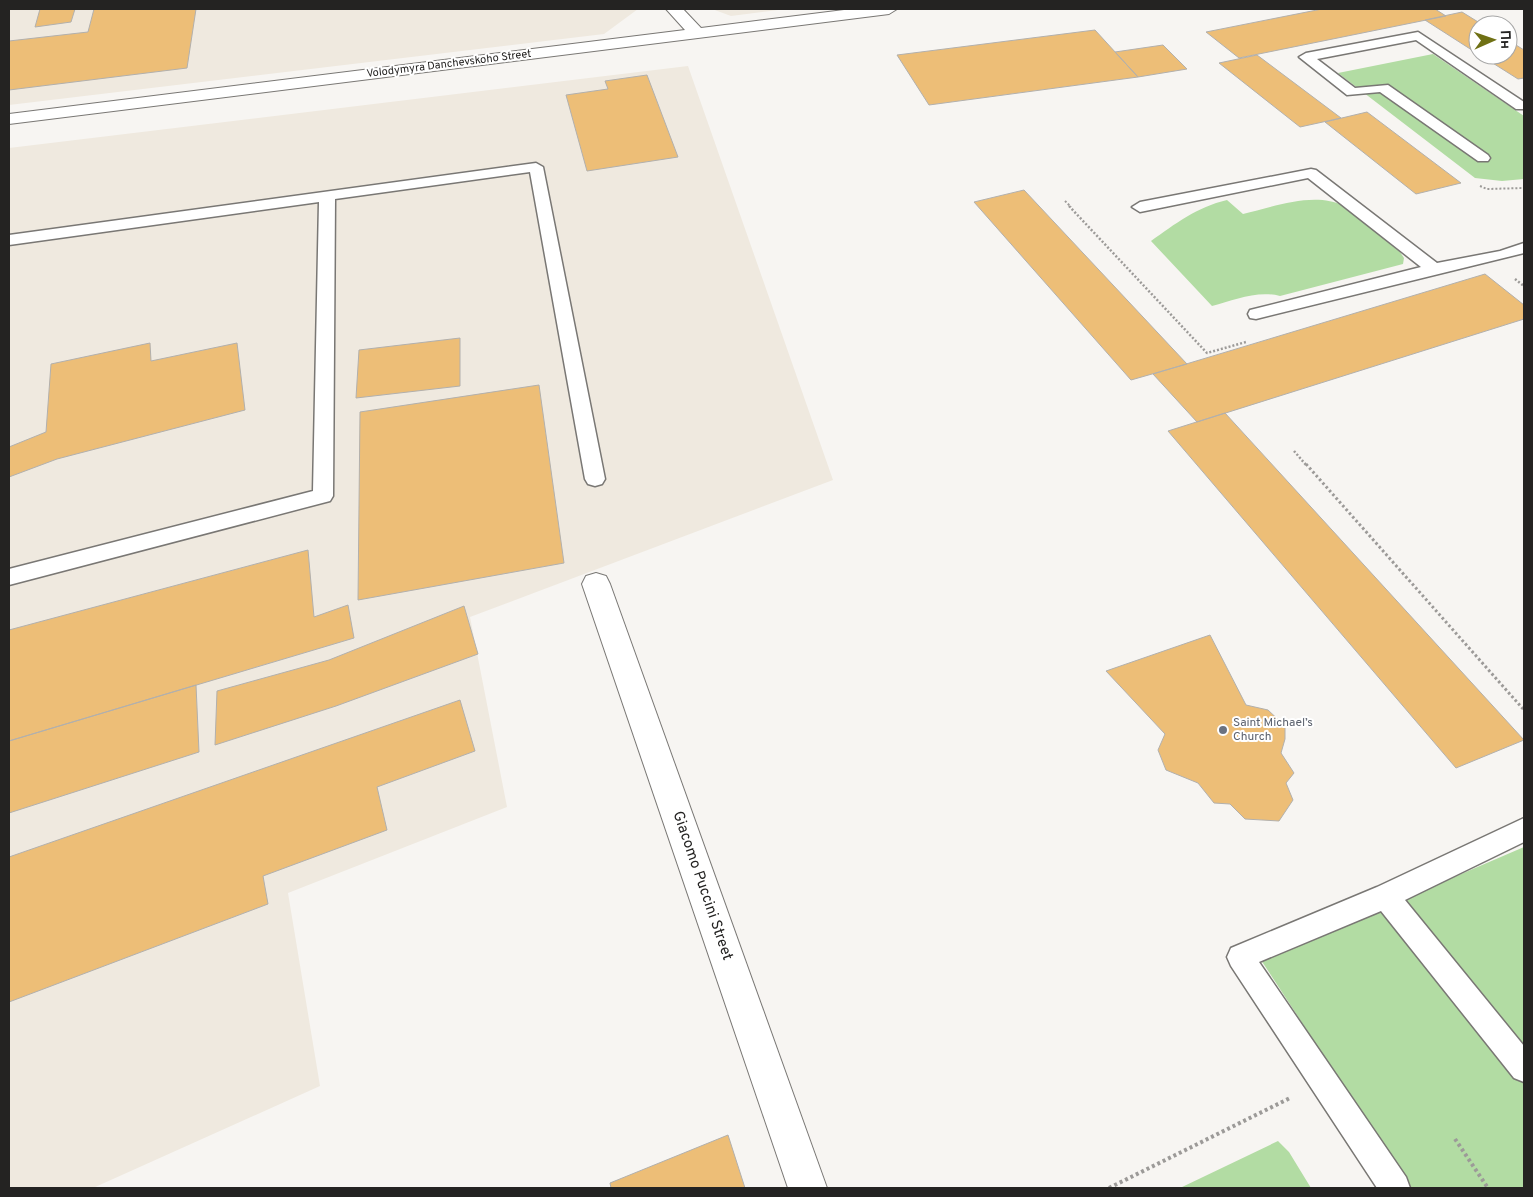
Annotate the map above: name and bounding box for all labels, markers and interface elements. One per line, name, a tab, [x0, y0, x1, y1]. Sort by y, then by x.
north arrow	[1468, 15, 1518, 65]
text: Пн	[1496, 30, 1513, 49]
street label: Volodymyra Danchevskoho Street	[366, 47, 532, 81]
place label: Saint Michael’s Church	[1233, 715, 1313, 745]
marker: Saint Michael’s Church	[1217, 724, 1229, 736]
street label: Giacomo Puccini Street	[668, 809, 736, 963]

